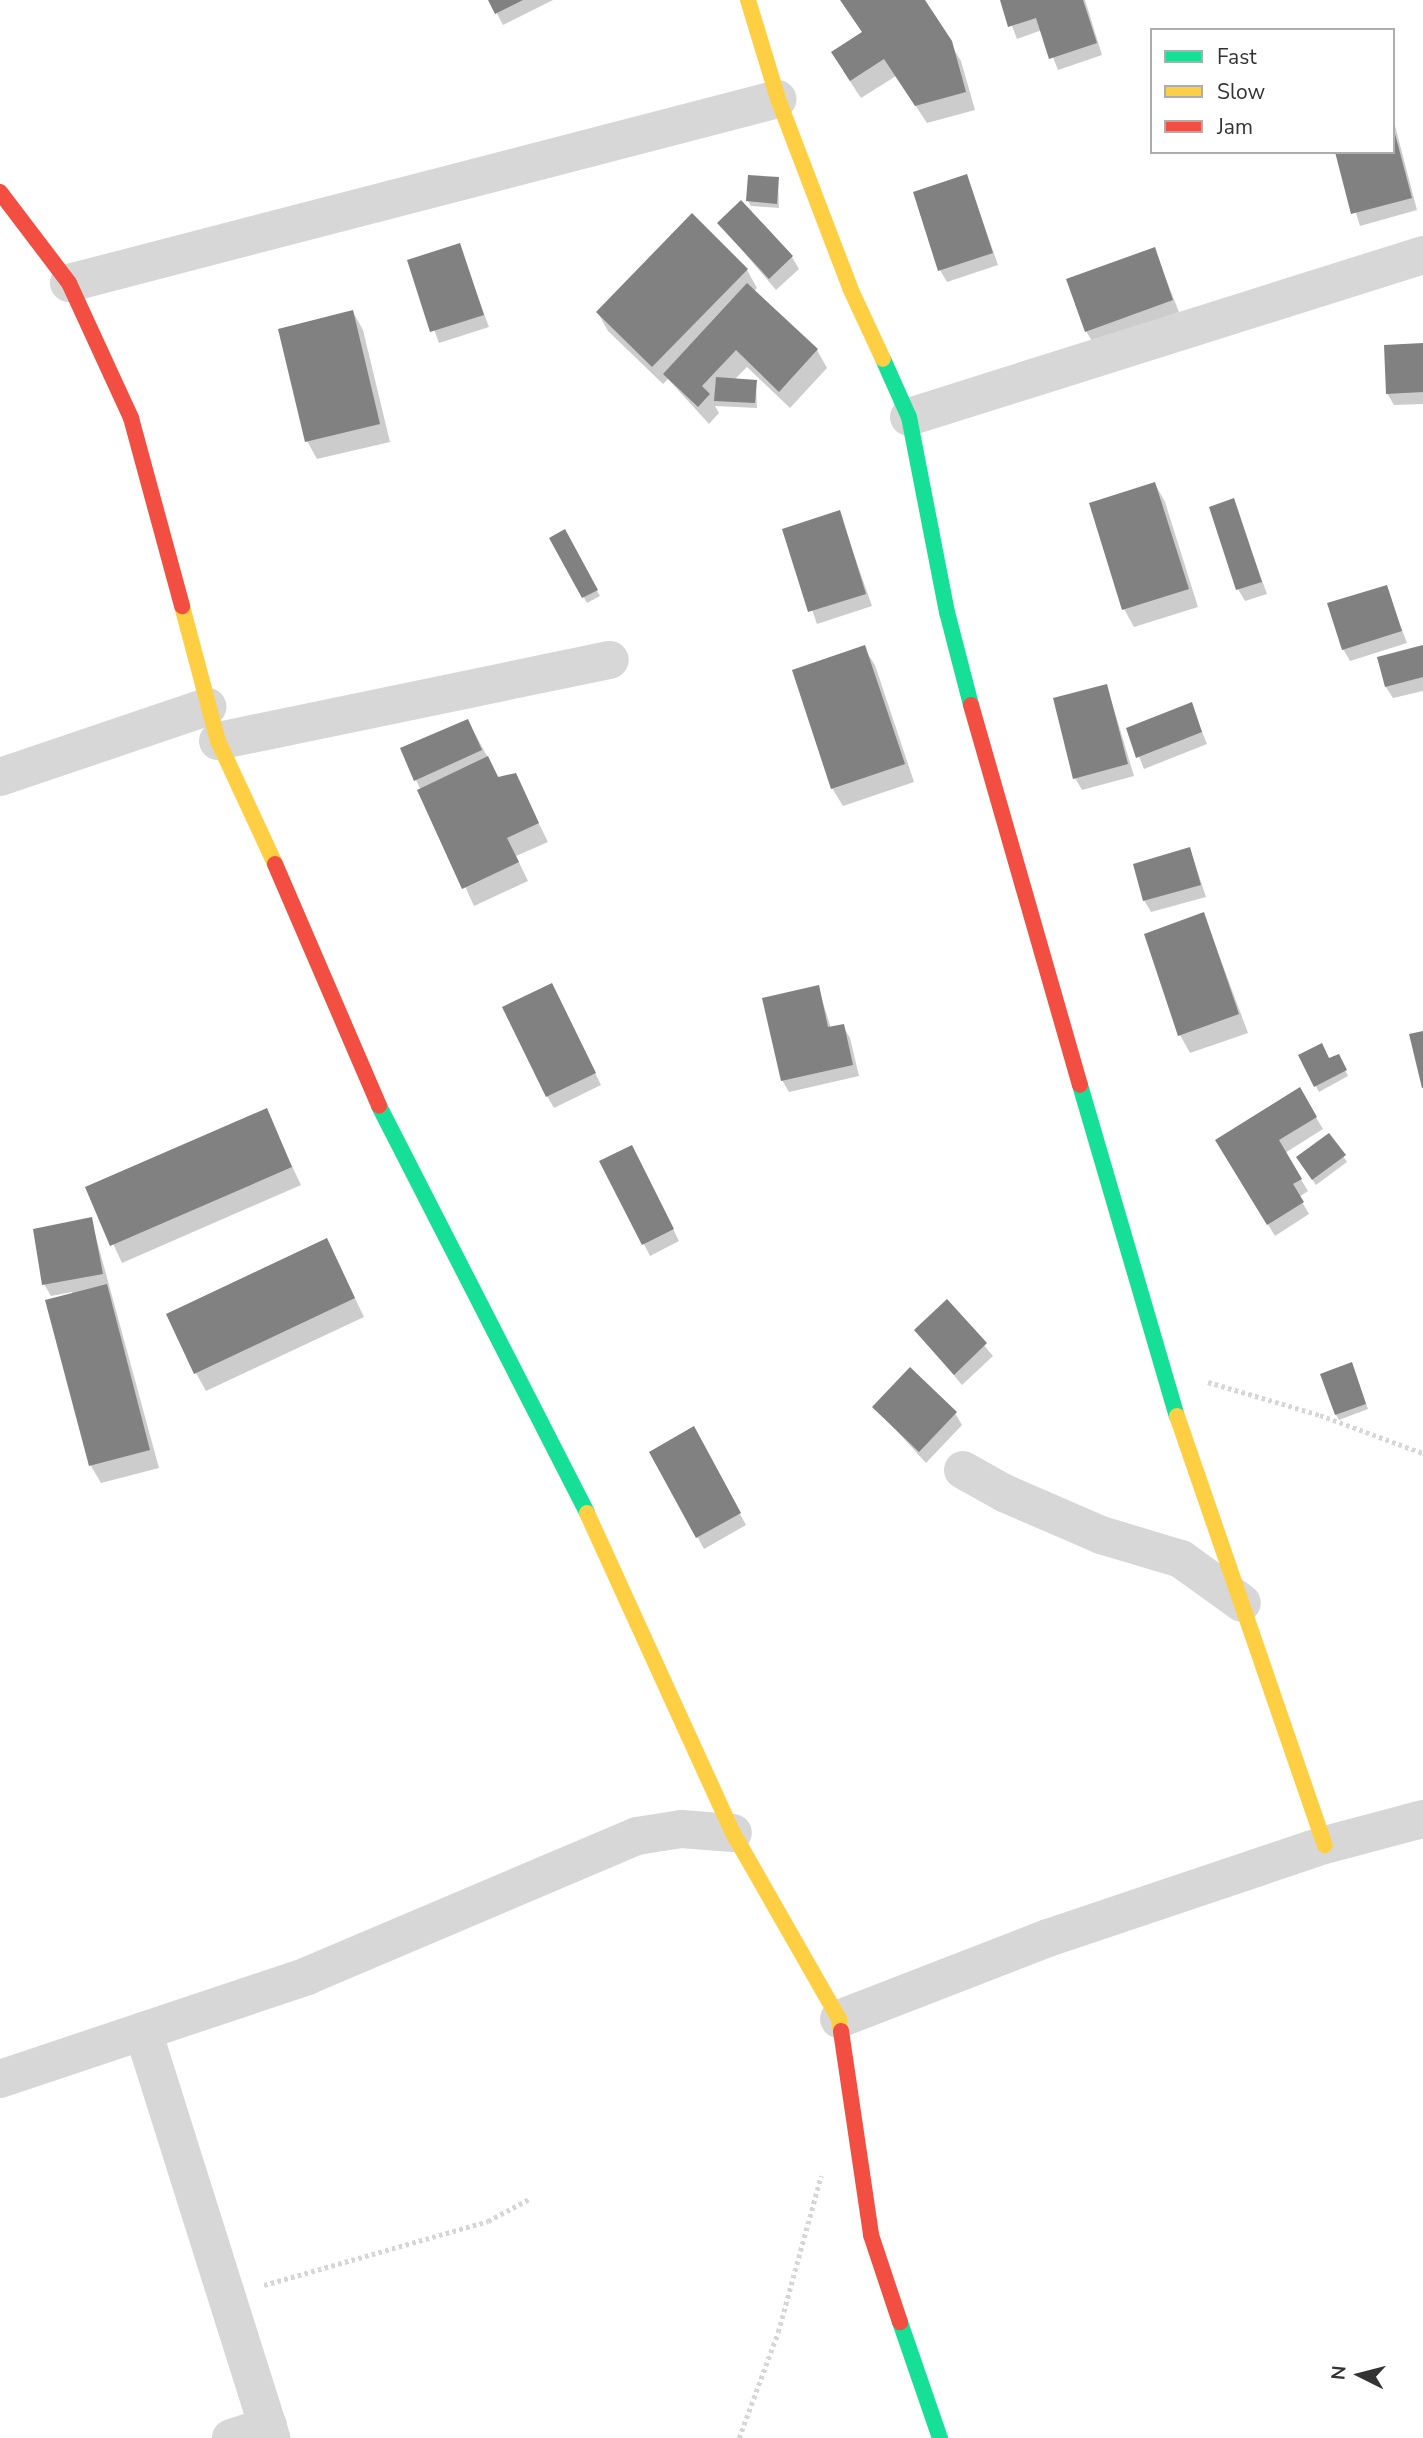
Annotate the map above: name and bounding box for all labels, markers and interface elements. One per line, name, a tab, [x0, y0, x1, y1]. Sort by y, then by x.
legend	[1150, 28, 1395, 154]
text: Fast	[1217, 43, 1257, 71]
text: Slow	[1217, 78, 1265, 106]
text: Jam	[1217, 113, 1253, 141]
north arrow	[1325, 2340, 1395, 2410]
text: N	[1325, 2364, 1353, 2381]

